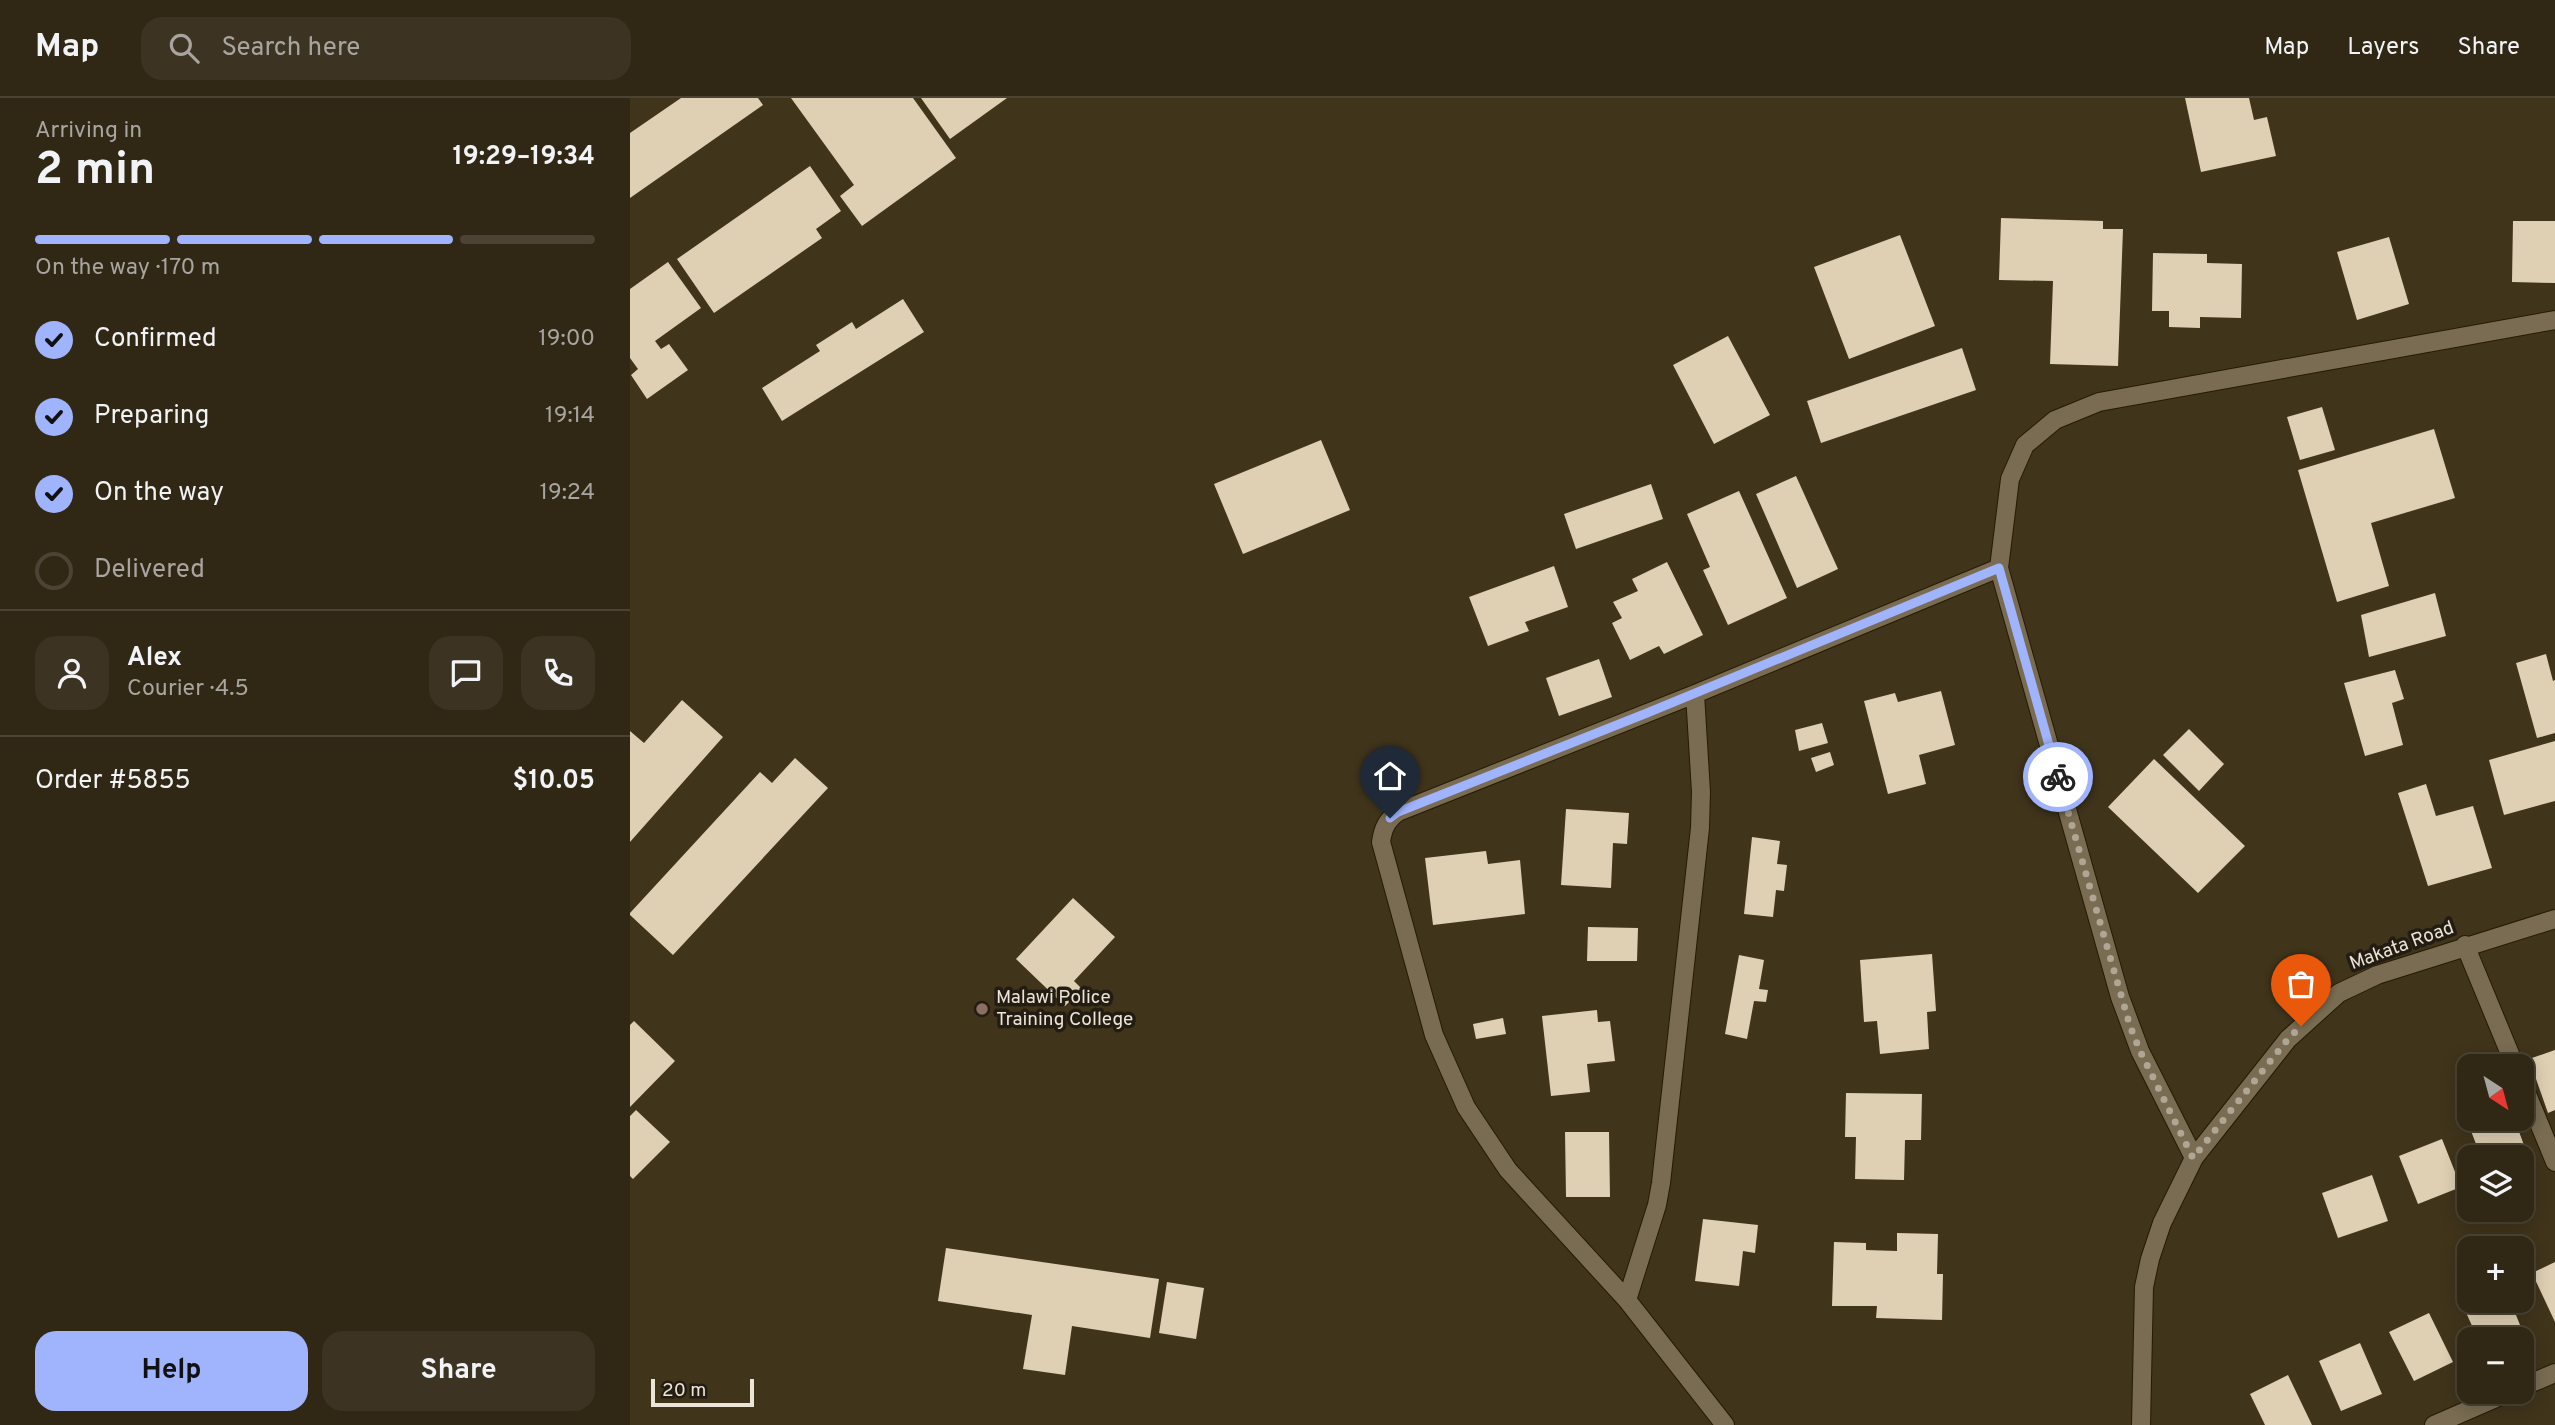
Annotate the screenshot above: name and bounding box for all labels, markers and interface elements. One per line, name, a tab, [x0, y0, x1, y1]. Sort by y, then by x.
search box	[141, 17, 631, 80]
text: Map	[35, 27, 99, 69]
icon: search	[165, 29, 203, 67]
text: Search here	[221, 32, 360, 65]
text: Map	[2264, 33, 2309, 63]
text: Layers	[2347, 33, 2419, 63]
text: Share	[2457, 33, 2520, 63]
text: Arriving in	[35, 117, 142, 146]
text: 19:29–19:34	[452, 141, 595, 174]
text: 2 min	[35, 142, 155, 201]
text: On the way · 170 m	[35, 254, 220, 283]
icon: check	[35, 321, 73, 359]
text: Confirmed	[94, 323, 217, 356]
text: 19:00	[538, 325, 595, 354]
icon: check	[35, 398, 73, 436]
text: Preparing	[94, 400, 209, 433]
text: 19:14	[545, 402, 595, 431]
icon: check	[35, 475, 73, 513]
text: On the way	[94, 477, 224, 510]
text: 19:24	[539, 479, 595, 508]
text: Delivered	[94, 554, 205, 587]
button: person	[35, 636, 109, 710]
button: chat	[429, 636, 503, 710]
button: phone	[521, 636, 595, 710]
text: Alex	[127, 642, 182, 675]
text: Courier · 4.5	[127, 675, 249, 704]
courier	[2023, 742, 2093, 812]
pin	[1360, 746, 1420, 818]
icon: home	[1371, 757, 1409, 795]
icon: bike	[2039, 758, 2077, 796]
text: Order #5855	[35, 765, 191, 798]
text: $10.05	[513, 765, 595, 798]
street label: Makata Road	[2346, 916, 2458, 976]
pin	[2271, 954, 2331, 1026]
icon: bag	[2282, 965, 2320, 1003]
place label: Malawi Police Training College	[996, 986, 1133, 1032]
marker: Malawi Police Training College	[974, 1001, 990, 1017]
north arrow	[2457, 1054, 2534, 1130]
map controls	[2457, 1054, 2534, 1404]
button: layers	[2457, 1145, 2534, 1222]
button: +	[2457, 1236, 2534, 1313]
button: −	[2457, 1327, 2534, 1404]
button: Help	[35, 1331, 308, 1411]
button: Share	[322, 1331, 595, 1411]
scale bar	[651, 1376, 754, 1408]
text: 20 m	[662, 1379, 706, 1403]

